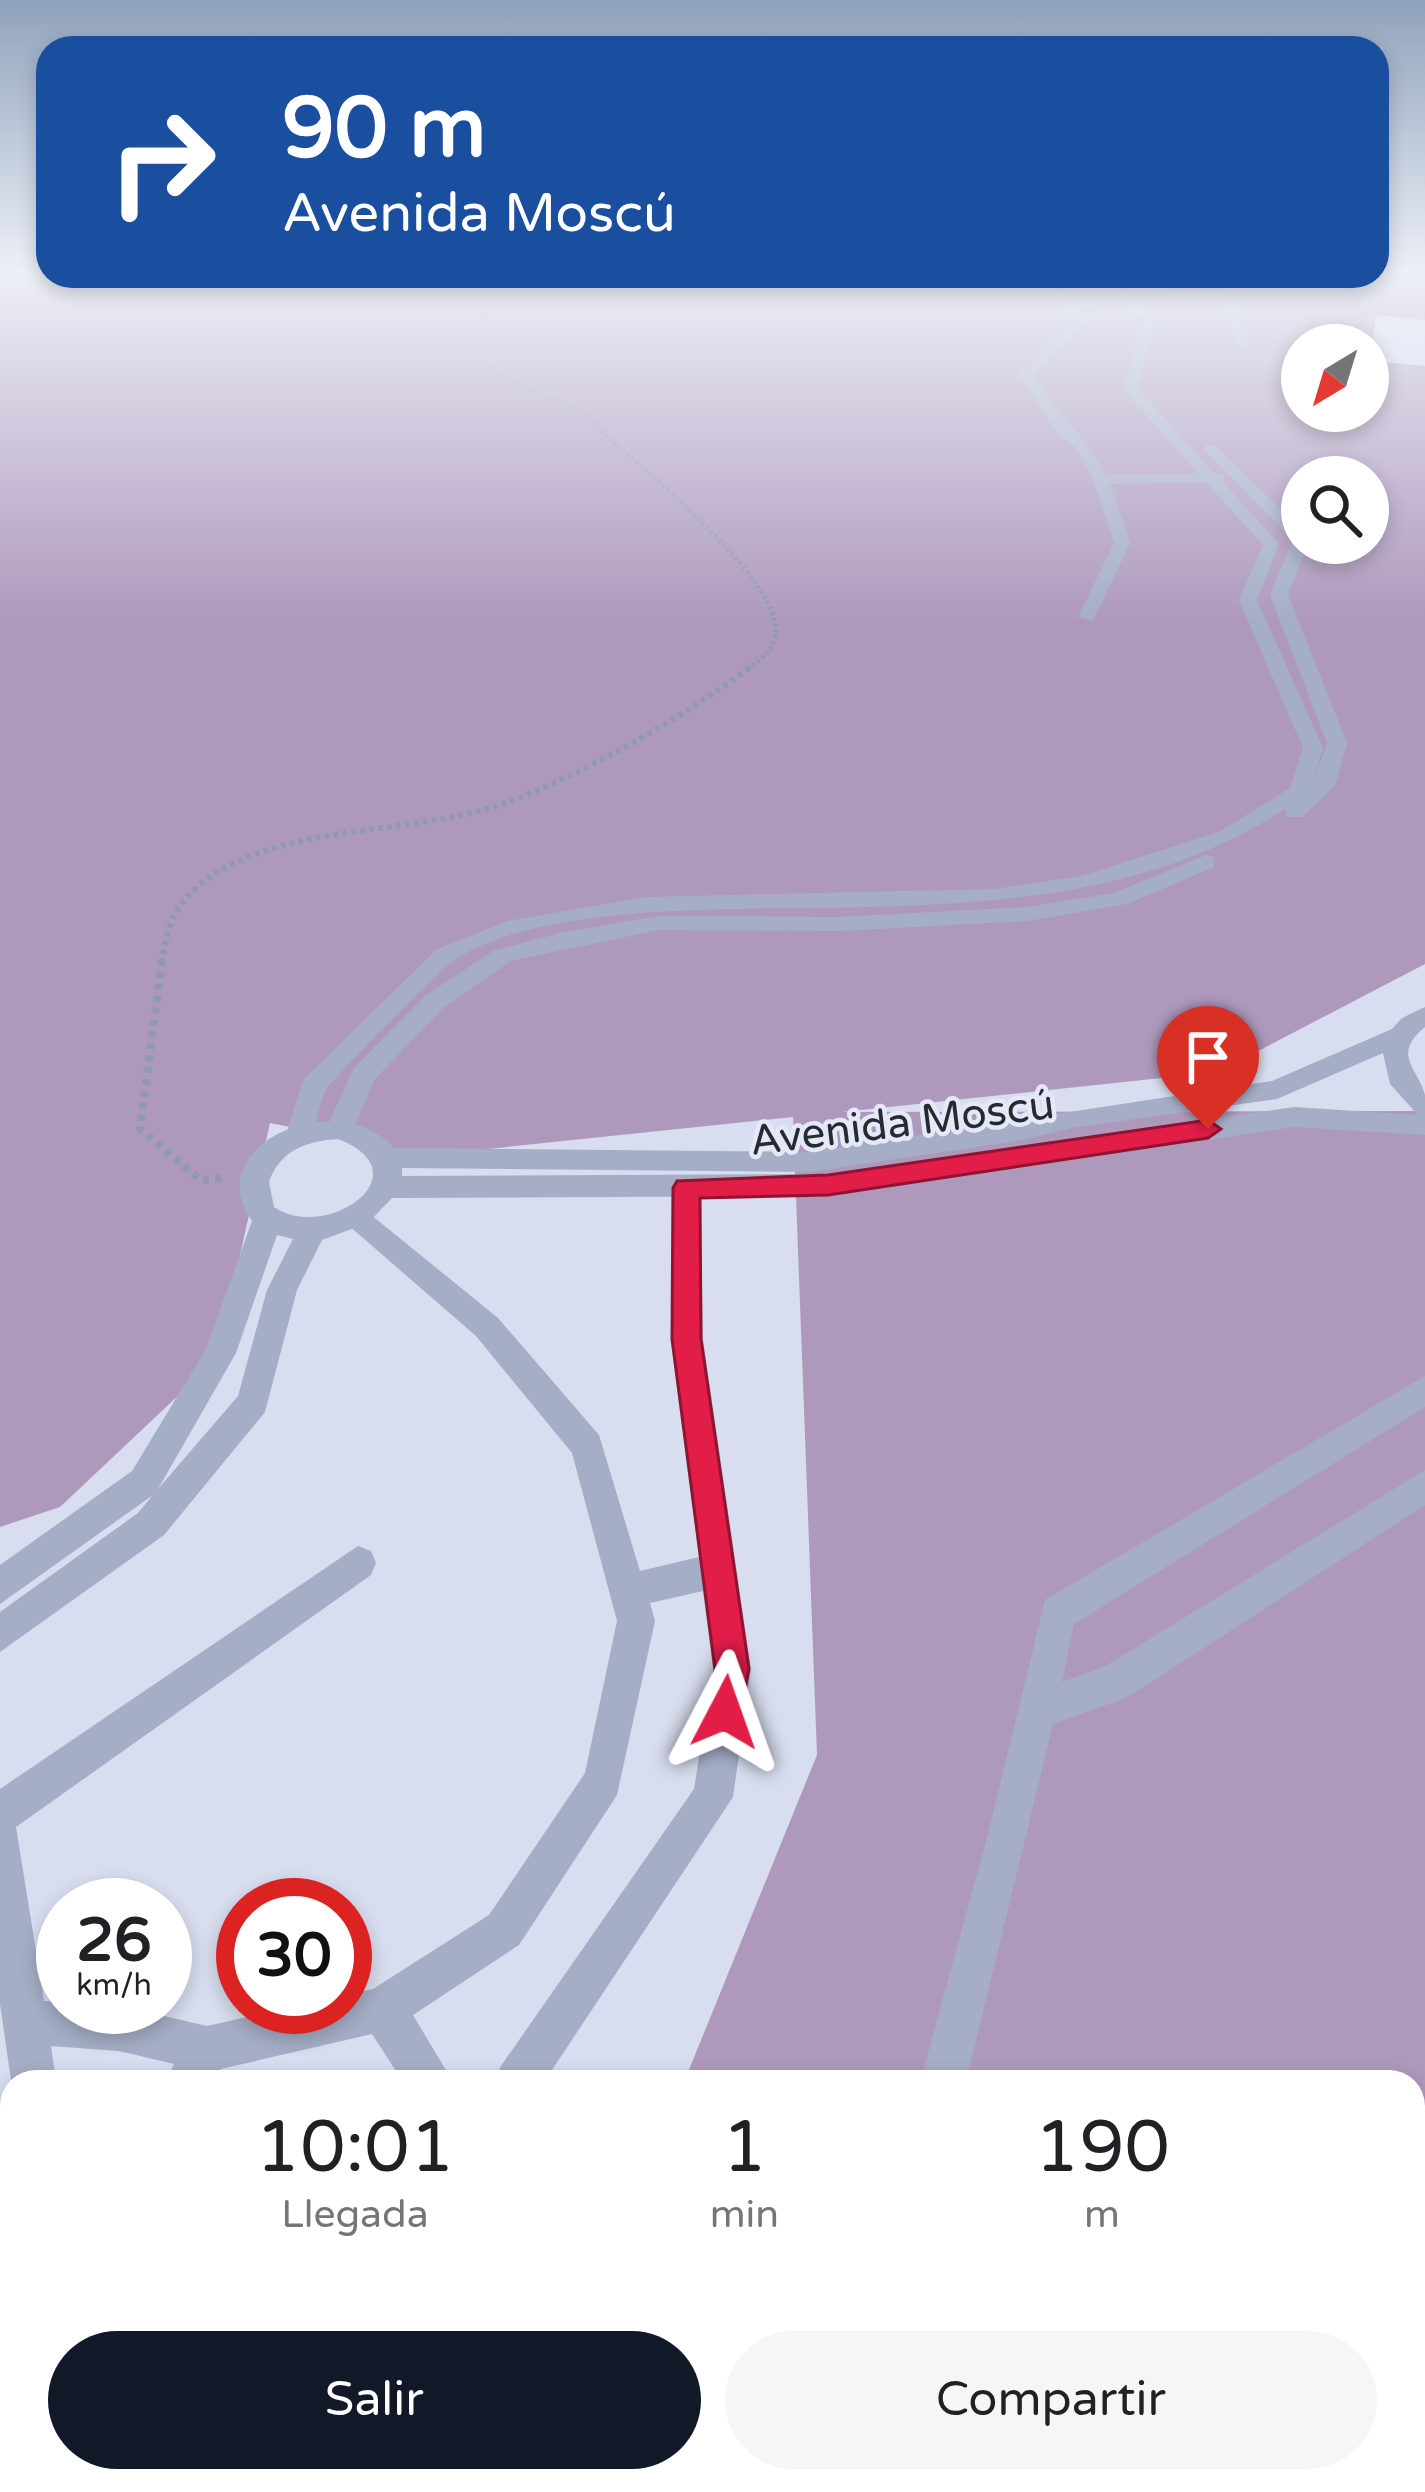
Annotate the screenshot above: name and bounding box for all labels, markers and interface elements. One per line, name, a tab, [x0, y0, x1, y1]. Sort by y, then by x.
text: 90 m	[282, 79, 486, 180]
icon: right	[84, 84, 240, 240]
text: Avenida Moscú	[282, 181, 676, 246]
north arrow	[1281, 324, 1389, 432]
map controls	[1281, 324, 1389, 564]
button: search	[1281, 456, 1389, 564]
pin	[1157, 1006, 1259, 1129]
icon: arrive	[1175, 1024, 1241, 1090]
street label: Avenida Moscú	[747, 1079, 1057, 1167]
position arrow	[662, 1649, 788, 1775]
speed limit sign: 30	[216, 1878, 372, 2034]
text: 26	[76, 1905, 152, 1977]
text: km/h	[76, 1967, 152, 2004]
text: 10:01	[255, 2105, 455, 2192]
text: 1	[722, 2105, 767, 2192]
text: 190	[1034, 2105, 1170, 2192]
text: Llegada	[281, 2191, 429, 2238]
text: min	[710, 2191, 779, 2238]
text: m	[1084, 2191, 1120, 2238]
button: Salir	[48, 2331, 701, 2469]
button: Compartir	[725, 2331, 1377, 2469]

